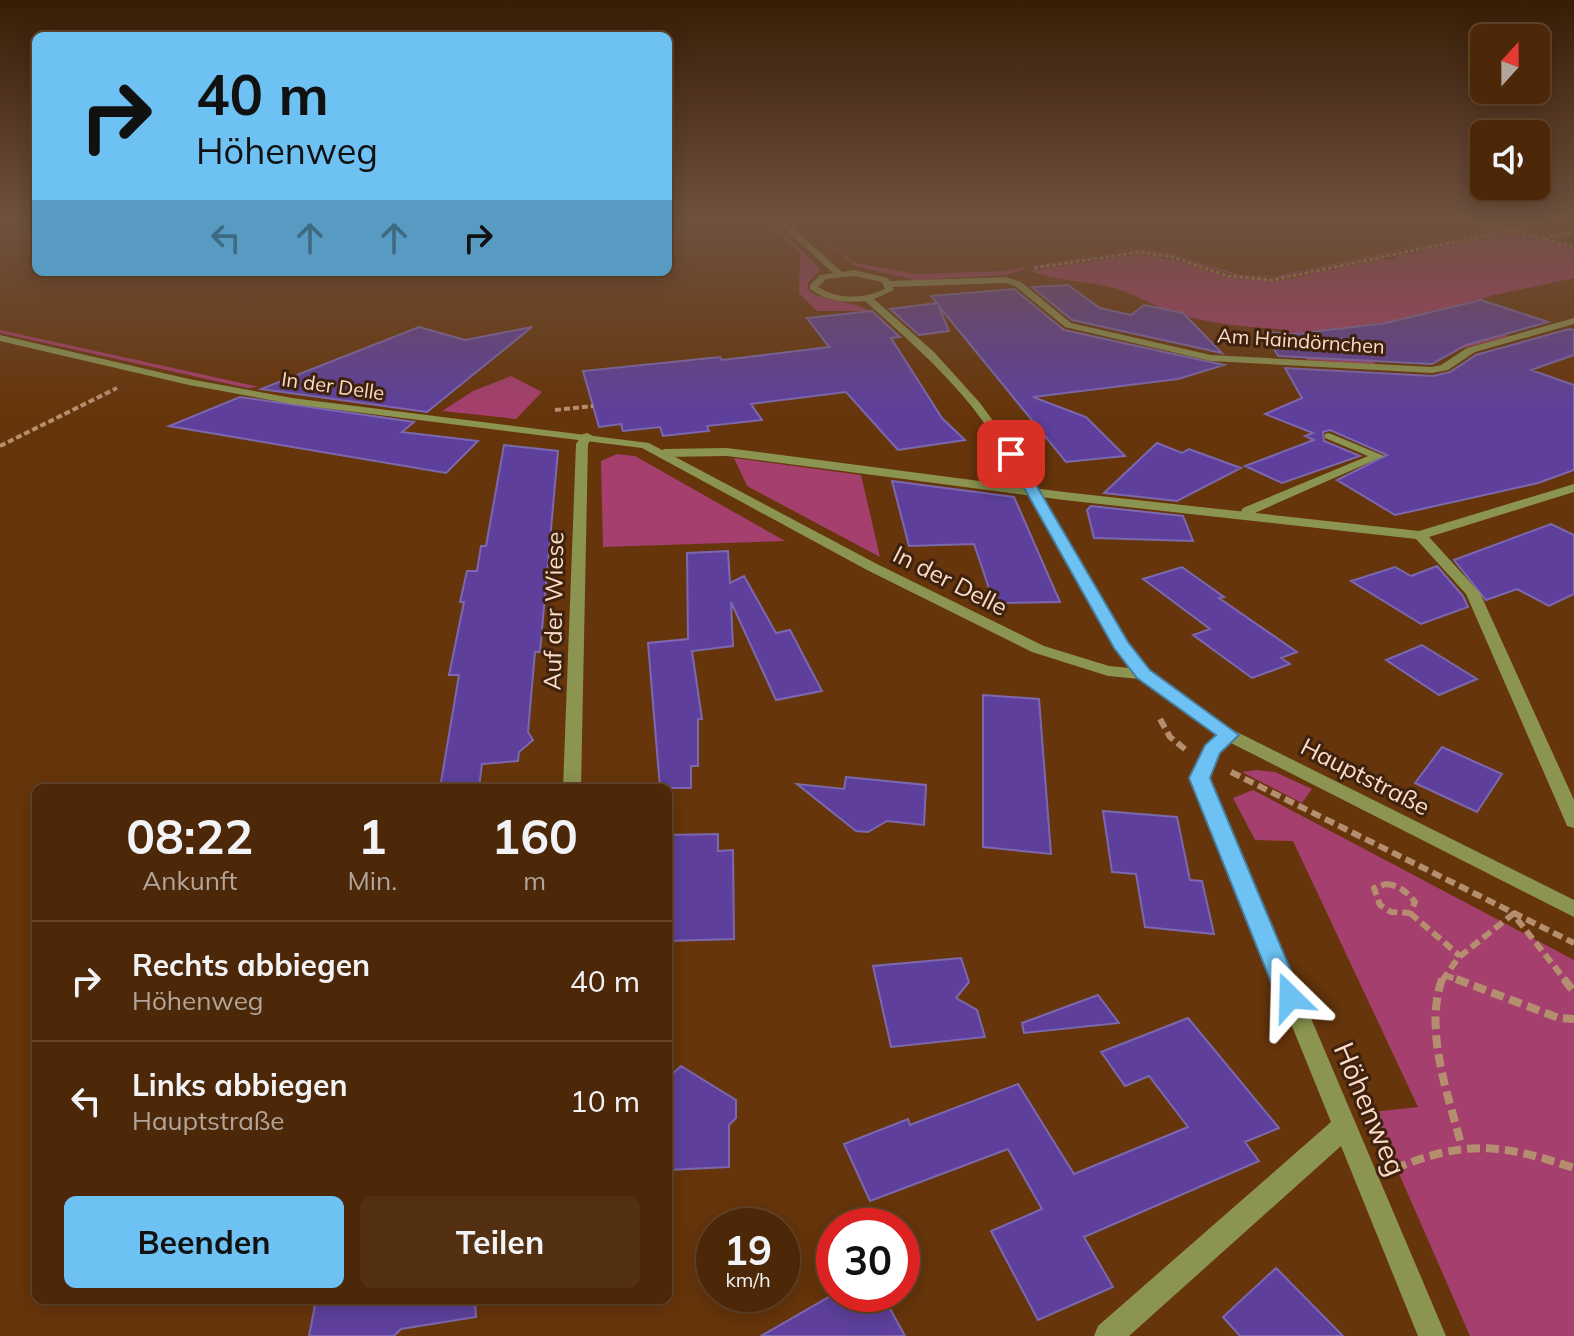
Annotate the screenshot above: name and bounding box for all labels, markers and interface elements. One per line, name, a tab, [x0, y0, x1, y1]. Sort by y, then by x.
north arrow	[1470, 24, 1550, 104]
map controls	[1470, 24, 1550, 200]
text: 40 m	[196, 59, 329, 129]
icon: right	[64, 64, 168, 168]
button: sound	[1470, 120, 1550, 200]
text: Höhenweg	[196, 128, 378, 173]
icon: left	[204, 216, 248, 260]
icon: ahead	[288, 216, 332, 260]
icon: ahead	[372, 216, 416, 260]
icon: right	[456, 216, 500, 260]
street label: Am Haindörnchen	[1216, 322, 1386, 359]
street label: In der Delle	[280, 366, 386, 405]
pin	[977, 420, 1045, 488]
icon: arrive	[989, 432, 1033, 476]
street label: Auf der Wiese	[537, 531, 569, 691]
street label: In der Delle	[888, 538, 1013, 622]
street label: Hauptstraße	[1296, 731, 1435, 821]
text: 08:22	[126, 806, 253, 866]
text: 1	[358, 806, 387, 866]
text: 160	[491, 806, 578, 866]
text: Ankunft	[142, 864, 237, 897]
text: Min.	[348, 864, 397, 897]
text: m	[523, 864, 546, 897]
text: Rechts abbiegen	[132, 946, 370, 984]
position arrow	[1248, 955, 1332, 1039]
icon: right	[64, 959, 108, 1003]
text: 40 m	[570, 962, 640, 1000]
text: Höhenweg	[132, 984, 263, 1017]
street label: Höhenweg	[1327, 1037, 1414, 1181]
text: Links abbiegen	[132, 1066, 348, 1104]
icon: left	[64, 1079, 108, 1123]
text: 10 m	[570, 1082, 640, 1120]
text: Hauptstraße	[132, 1104, 285, 1137]
button: Beenden	[64, 1196, 344, 1288]
button: Teilen	[360, 1196, 640, 1288]
speed limit sign: 30	[816, 1208, 920, 1312]
text: 19	[724, 1225, 772, 1275]
text: km/h	[725, 1267, 771, 1292]

